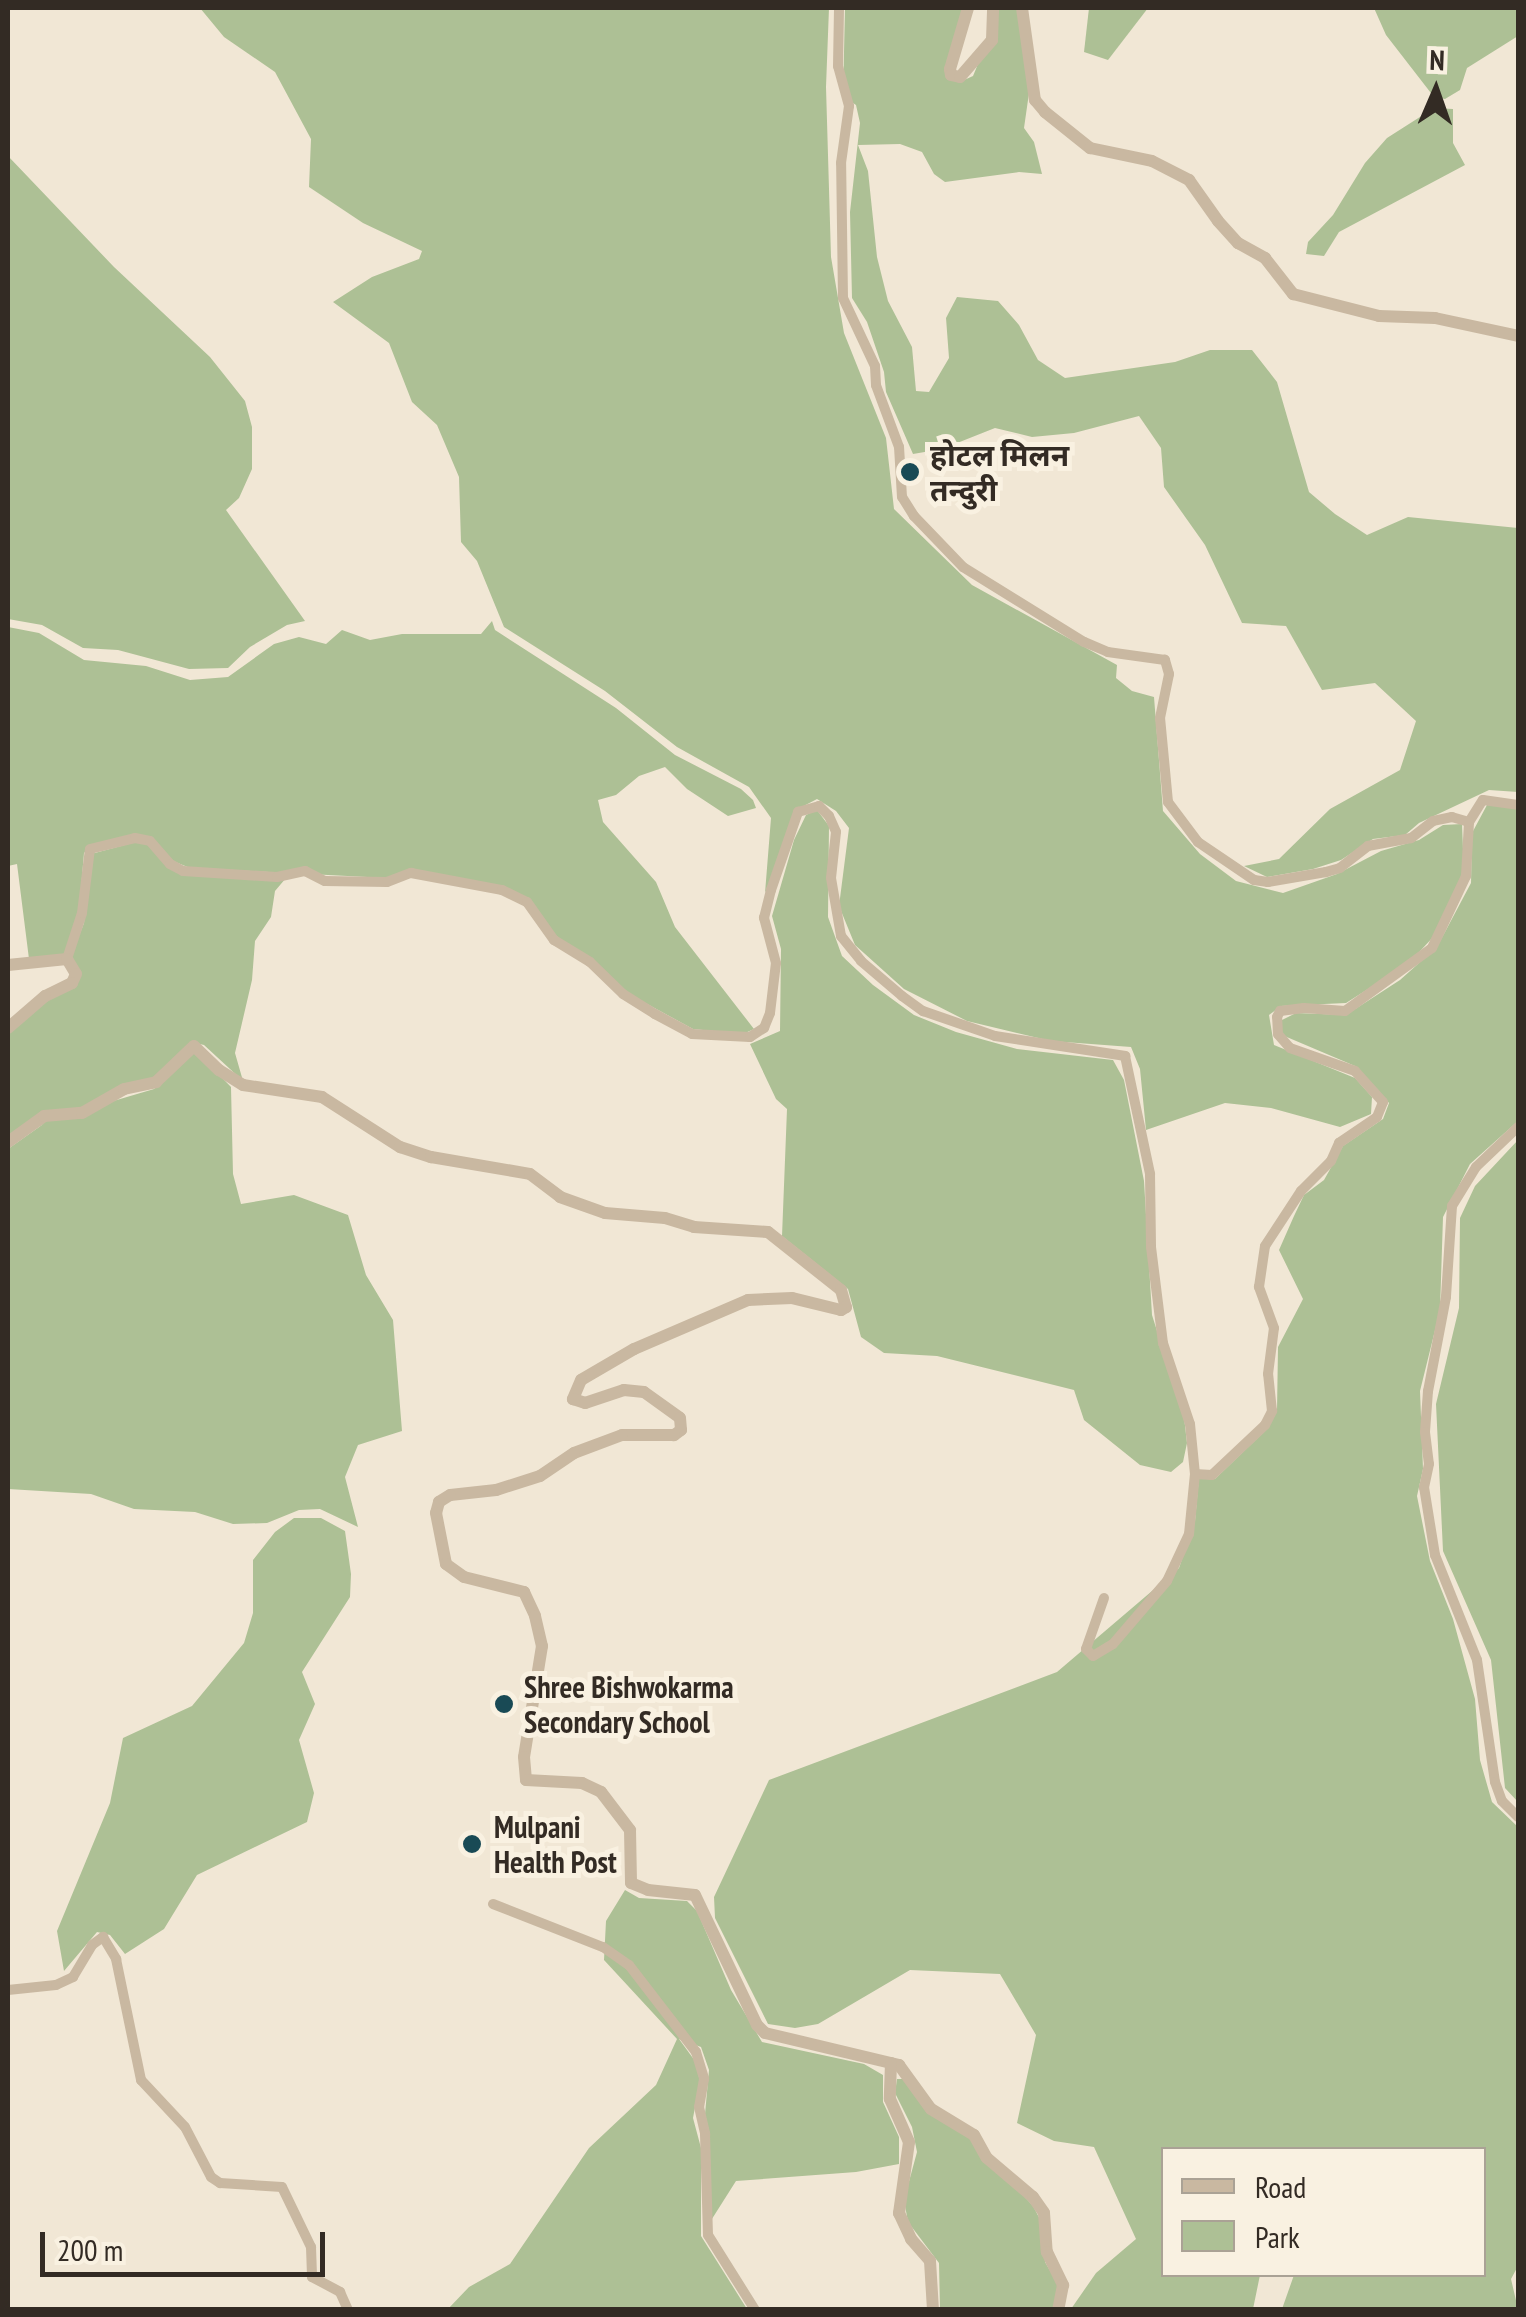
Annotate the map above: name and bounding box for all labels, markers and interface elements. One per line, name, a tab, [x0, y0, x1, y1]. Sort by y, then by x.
north arrow	[1386, 40, 1486, 140]
text: N	[1429, 41, 1445, 78]
place label: होटल मिलन तन्दुरी	[930, 437, 1069, 508]
marker: होटल मिलन तन्दुरी	[899, 461, 921, 483]
place label: Shree Bishwokarma Secondary School	[524, 1669, 734, 1740]
marker: Shree Bishwokarma Secondary School	[493, 1693, 515, 1715]
place label: Mulpani Health Post	[494, 1809, 617, 1880]
marker: Mulpani Health Post	[459, 1831, 485, 1857]
legend	[1161, 2147, 1486, 2277]
text: Road	[1255, 2167, 1306, 2206]
scale bar	[45, 2212, 330, 2274]
text: Park	[1255, 2217, 1300, 2256]
text: 200 m	[57, 2230, 123, 2269]

